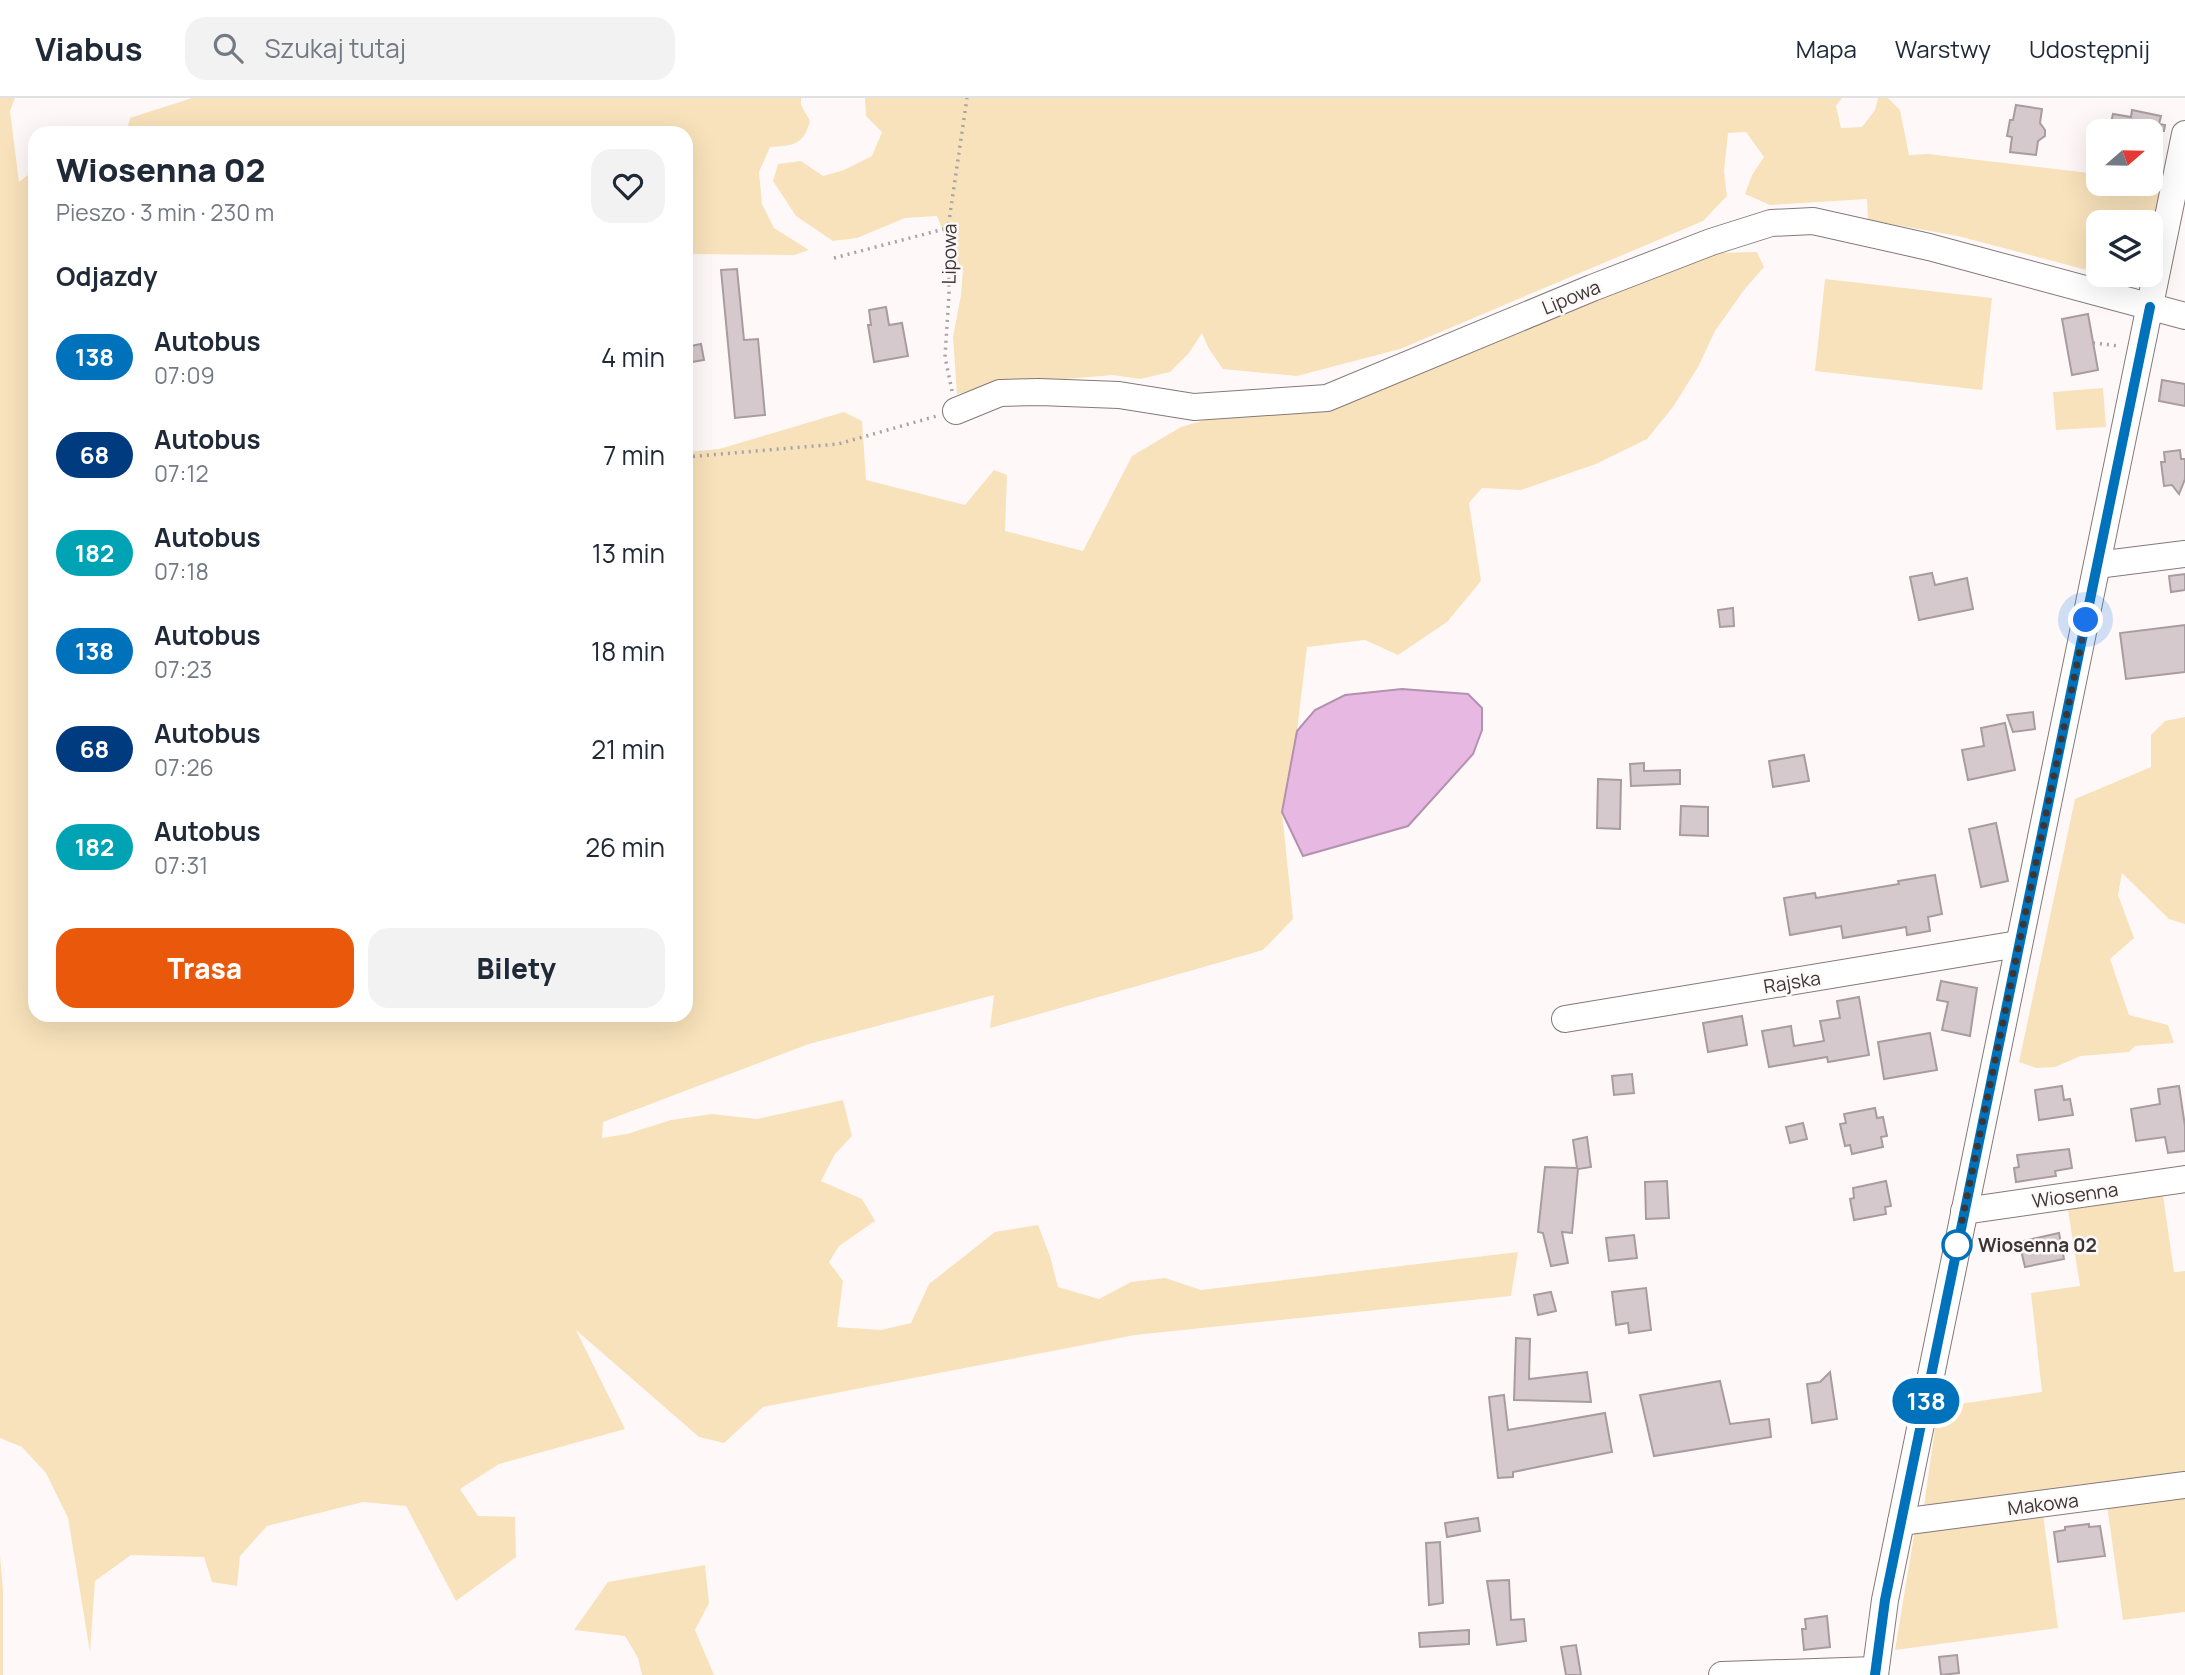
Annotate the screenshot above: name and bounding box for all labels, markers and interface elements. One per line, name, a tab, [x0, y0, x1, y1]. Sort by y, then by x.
search box	[185, 17, 675, 80]
text: Viabus	[35, 26, 143, 71]
icon: search	[209, 29, 247, 67]
text: Szukaj tutaj	[265, 30, 406, 66]
text: Mapa	[1796, 32, 1857, 65]
text: Warstwy	[1895, 32, 1991, 65]
text: Udostępnij	[2029, 32, 2150, 65]
north arrow	[2086, 119, 2163, 196]
map controls	[2086, 119, 2163, 287]
text: Wiosenna 02	[56, 147, 266, 192]
button: heart	[591, 149, 665, 223]
text: Pieszo · 3 min · 230 m	[56, 196, 274, 228]
button: layers	[2086, 210, 2163, 287]
street label: Lipowa	[935, 223, 963, 285]
text: Odjazdy	[56, 258, 157, 294]
street label: Lipowa	[1538, 274, 1604, 320]
text: Autobus	[154, 323, 261, 359]
text: 4 min	[601, 339, 665, 375]
text: 138	[75, 340, 114, 373]
text: 07:09	[154, 359, 215, 391]
text: Autobus	[154, 421, 261, 457]
text: 7 min	[603, 437, 665, 473]
text: 68	[80, 438, 109, 471]
text: 07:12	[154, 457, 209, 489]
text: Autobus	[154, 519, 261, 555]
text: 13 min	[592, 535, 665, 571]
text: 182	[75, 536, 114, 569]
text: 07:18	[154, 555, 209, 587]
your location	[2068, 602, 2103, 637]
text: Autobus	[154, 617, 261, 653]
text: 18 min	[591, 633, 665, 669]
text: 138	[75, 634, 114, 667]
text: 07:23	[154, 653, 212, 685]
text: Autobus	[154, 715, 261, 751]
text: 21 min	[591, 731, 665, 767]
text: 68	[80, 732, 109, 765]
text: 07:26	[154, 751, 214, 783]
text: Autobus	[154, 813, 261, 849]
text: 26 min	[585, 829, 665, 865]
text: 182	[75, 830, 114, 863]
text: 07:31	[154, 849, 208, 881]
button: Trasa	[56, 928, 354, 1008]
button: Bilety	[368, 928, 665, 1008]
street label: Rajska	[1762, 965, 1822, 999]
street label: Wiosenna	[2030, 1176, 2120, 1214]
marker: Wiosenna 02	[1942, 1230, 1972, 1260]
place label: Wiosenna 02	[1978, 1232, 2097, 1258]
line badge: 138	[1886, 1378, 1966, 1424]
text: 138	[1906, 1384, 1946, 1417]
street label: Makowa	[2006, 1487, 2080, 1521]

